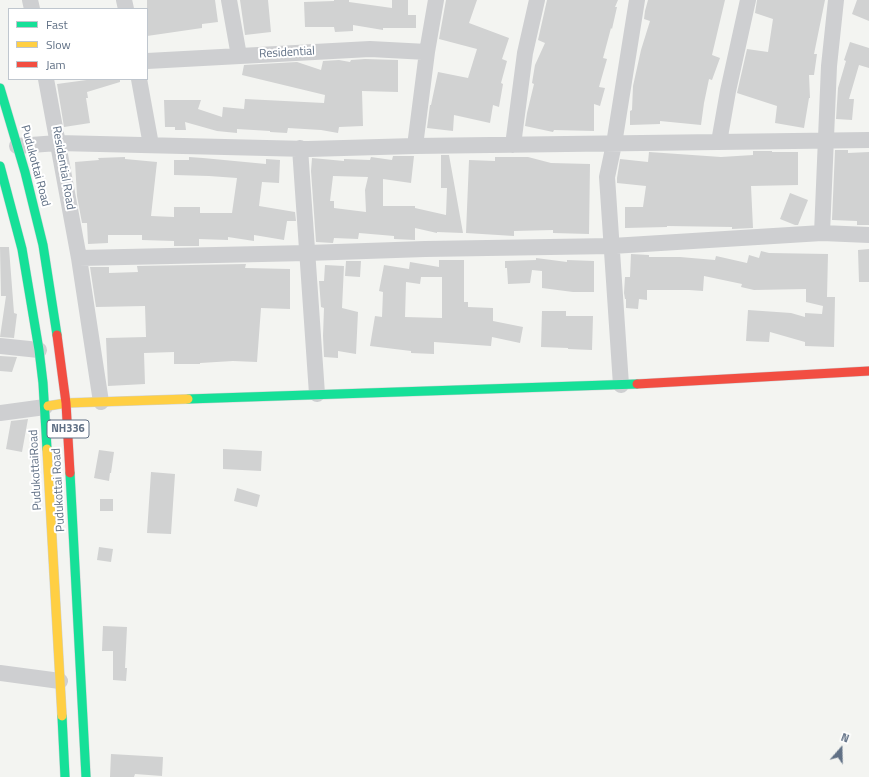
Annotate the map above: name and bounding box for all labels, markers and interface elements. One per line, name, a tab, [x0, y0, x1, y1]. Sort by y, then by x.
legend	[8, 8, 148, 80]
text: Fast	[46, 15, 68, 34]
text: Slow	[46, 35, 71, 54]
street label: Residential	[259, 44, 315, 62]
text: Jam	[46, 55, 66, 74]
street label: Pudukottai Road	[17, 124, 53, 208]
street label: Residential Road	[49, 125, 77, 211]
road number: NH336	[47, 420, 89, 438]
street label: PudukottaiRoad	[27, 429, 45, 511]
street label: Pudukottai Road	[50, 448, 68, 532]
north arrow	[821, 729, 861, 769]
text: N	[839, 729, 851, 747]

